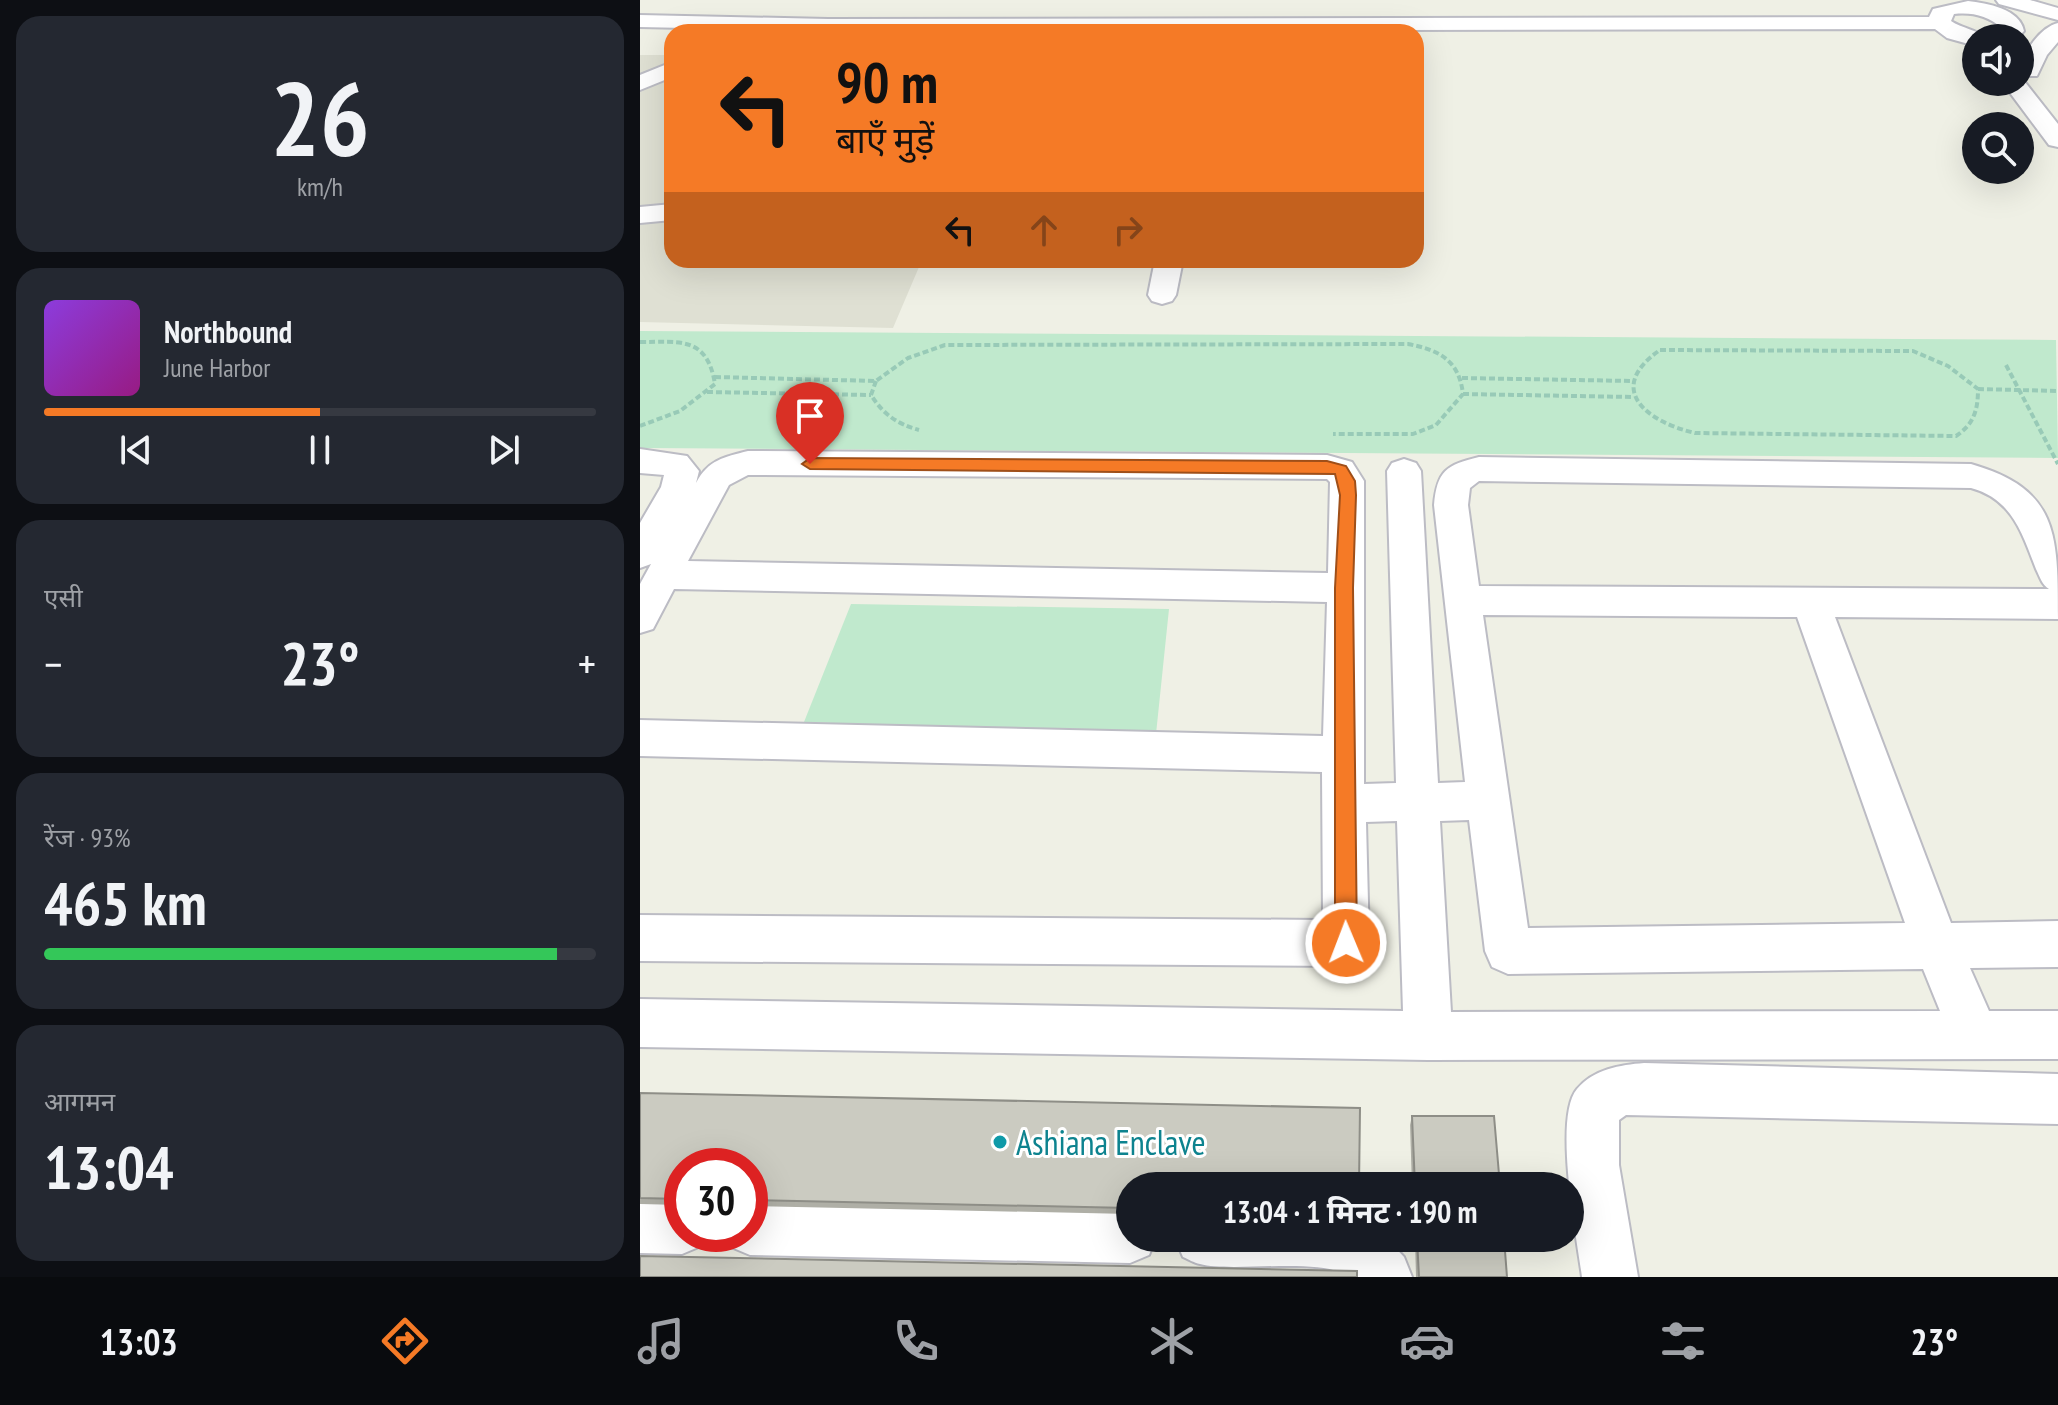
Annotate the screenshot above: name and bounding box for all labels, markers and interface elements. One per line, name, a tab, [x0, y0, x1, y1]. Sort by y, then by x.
map controls	[1962, 24, 2034, 184]
button: sound	[1962, 24, 2034, 96]
text: 90 m	[836, 46, 938, 118]
text: 26	[270, 50, 370, 185]
icon: left	[704, 56, 808, 160]
button: search	[1962, 112, 2034, 184]
text: बाएँ मुड़ें	[836, 116, 934, 163]
text: km/h	[297, 170, 343, 203]
icon: left	[938, 208, 982, 252]
icon: ahead	[1022, 208, 1066, 252]
icon: right	[1106, 208, 1150, 252]
text: Northbound	[164, 312, 292, 351]
text: June Harbor	[164, 351, 270, 384]
pin	[776, 382, 844, 464]
icon: arrive	[788, 394, 832, 438]
icon: previous	[114, 428, 158, 472]
icon: pause	[298, 428, 342, 472]
icon: next	[482, 428, 526, 472]
text: एसी	[44, 581, 83, 614]
text: 23°	[280, 624, 360, 702]
text: −	[44, 635, 62, 692]
text: +	[578, 635, 596, 692]
text: रेंज · 93%	[44, 821, 130, 854]
text: 465 km	[44, 864, 207, 942]
position arrow	[1304, 901, 1388, 985]
text: आगमन	[44, 1085, 115, 1118]
place label: Ashiana Enclave	[1016, 1120, 1206, 1164]
text: 13:04	[44, 1128, 174, 1206]
marker: Ashiana Enclave	[991, 1133, 1009, 1151]
speed limit sign: 30	[664, 1148, 768, 1252]
text: 13:04 · 1 मिनट · 190 m	[1223, 1192, 1477, 1231]
icon: directions	[377, 1313, 433, 1369]
icon: music	[633, 1313, 689, 1369]
icon: phone	[888, 1313, 944, 1369]
icon: climate	[1144, 1313, 1200, 1369]
icon: car	[1399, 1313, 1455, 1369]
icon: filters	[1655, 1313, 1711, 1369]
text: 13:03	[100, 1318, 178, 1365]
text: 23°	[1911, 1318, 1958, 1365]

